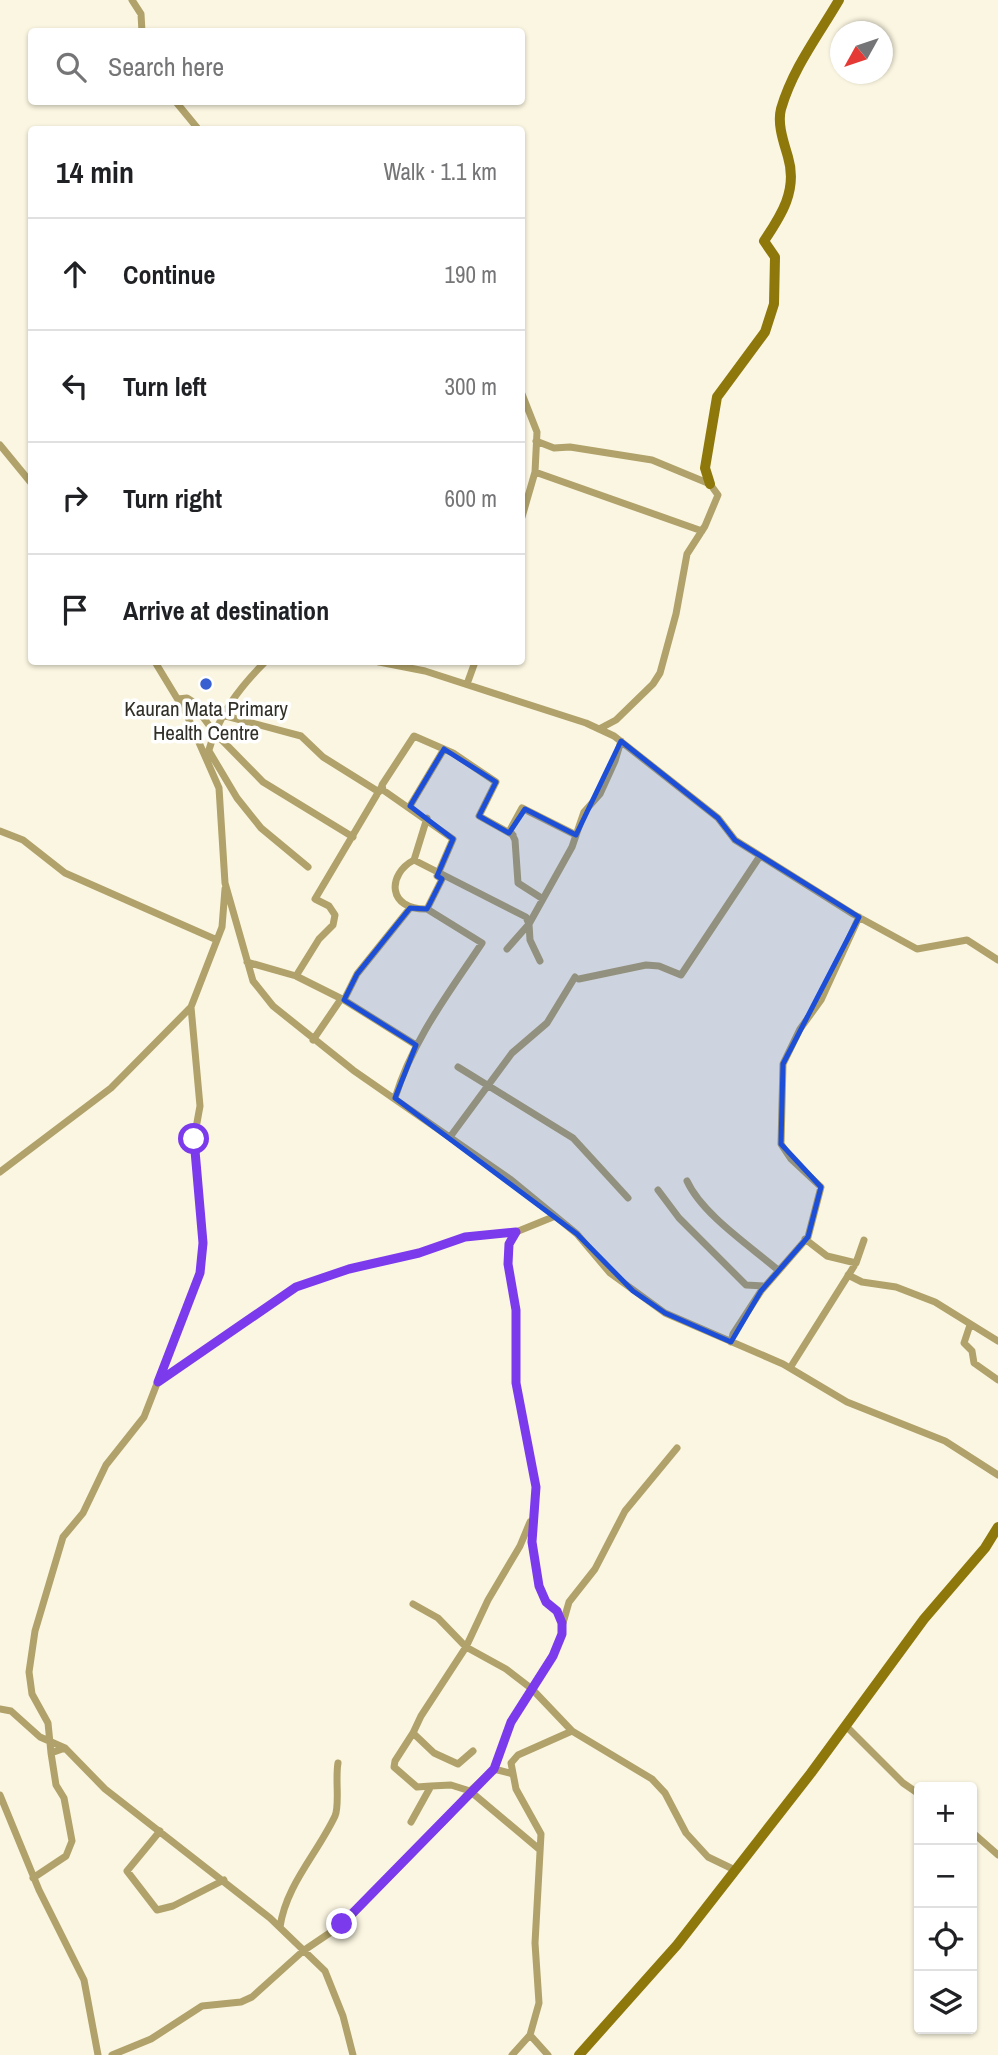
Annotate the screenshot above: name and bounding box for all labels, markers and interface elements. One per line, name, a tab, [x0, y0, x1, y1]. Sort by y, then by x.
north arrow	[830, 21, 893, 84]
search box	[28, 28, 525, 105]
icon: search	[52, 48, 90, 86]
text: Search here	[108, 49, 224, 84]
text: 14 min	[56, 152, 134, 192]
text: Walk · 1.1 km	[383, 156, 497, 187]
icon: ahead	[56, 255, 94, 293]
text: Continue	[123, 257, 215, 292]
text: 190 m	[445, 259, 497, 290]
icon: left	[56, 367, 94, 405]
text: Turn left	[123, 369, 207, 404]
text: 300 m	[445, 371, 497, 402]
icon: right	[56, 479, 94, 517]
text: Turn right	[123, 481, 222, 516]
text: 600 m	[445, 483, 497, 514]
icon: arrive	[56, 591, 94, 629]
text: Arrive at destination	[123, 593, 329, 628]
marker: Kauran Mata Primary Health Centre	[198, 676, 214, 692]
place label: Kauran Mata Primary Health Centre	[124, 694, 288, 747]
route start	[178, 1123, 209, 1154]
map controls	[914, 1782, 977, 2034]
button: +	[914, 1782, 977, 1845]
button: −	[914, 1845, 977, 1908]
route end	[326, 1908, 357, 1939]
button: locate	[914, 1908, 977, 1971]
button: layers	[914, 1971, 977, 2034]

